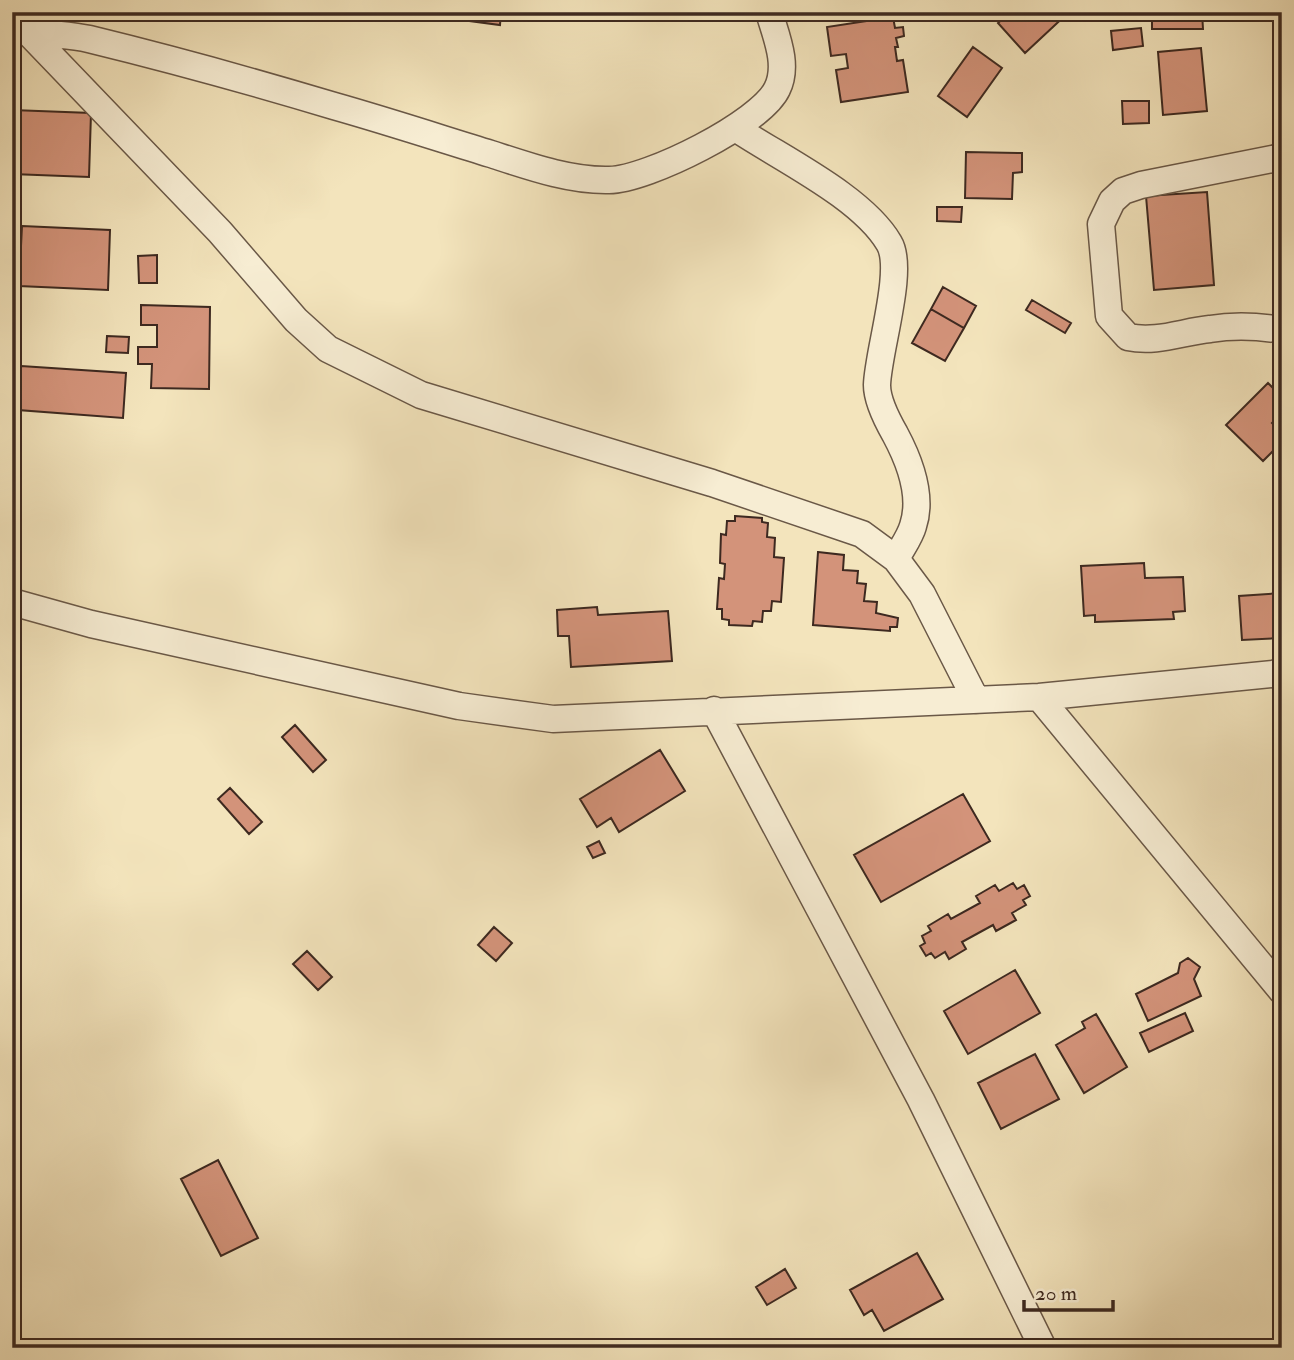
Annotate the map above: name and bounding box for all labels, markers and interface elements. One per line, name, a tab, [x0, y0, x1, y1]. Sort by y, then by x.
scale bar	[1024, 1269, 1114, 1313]
text: 20 m	[1035, 1280, 1077, 1307]

